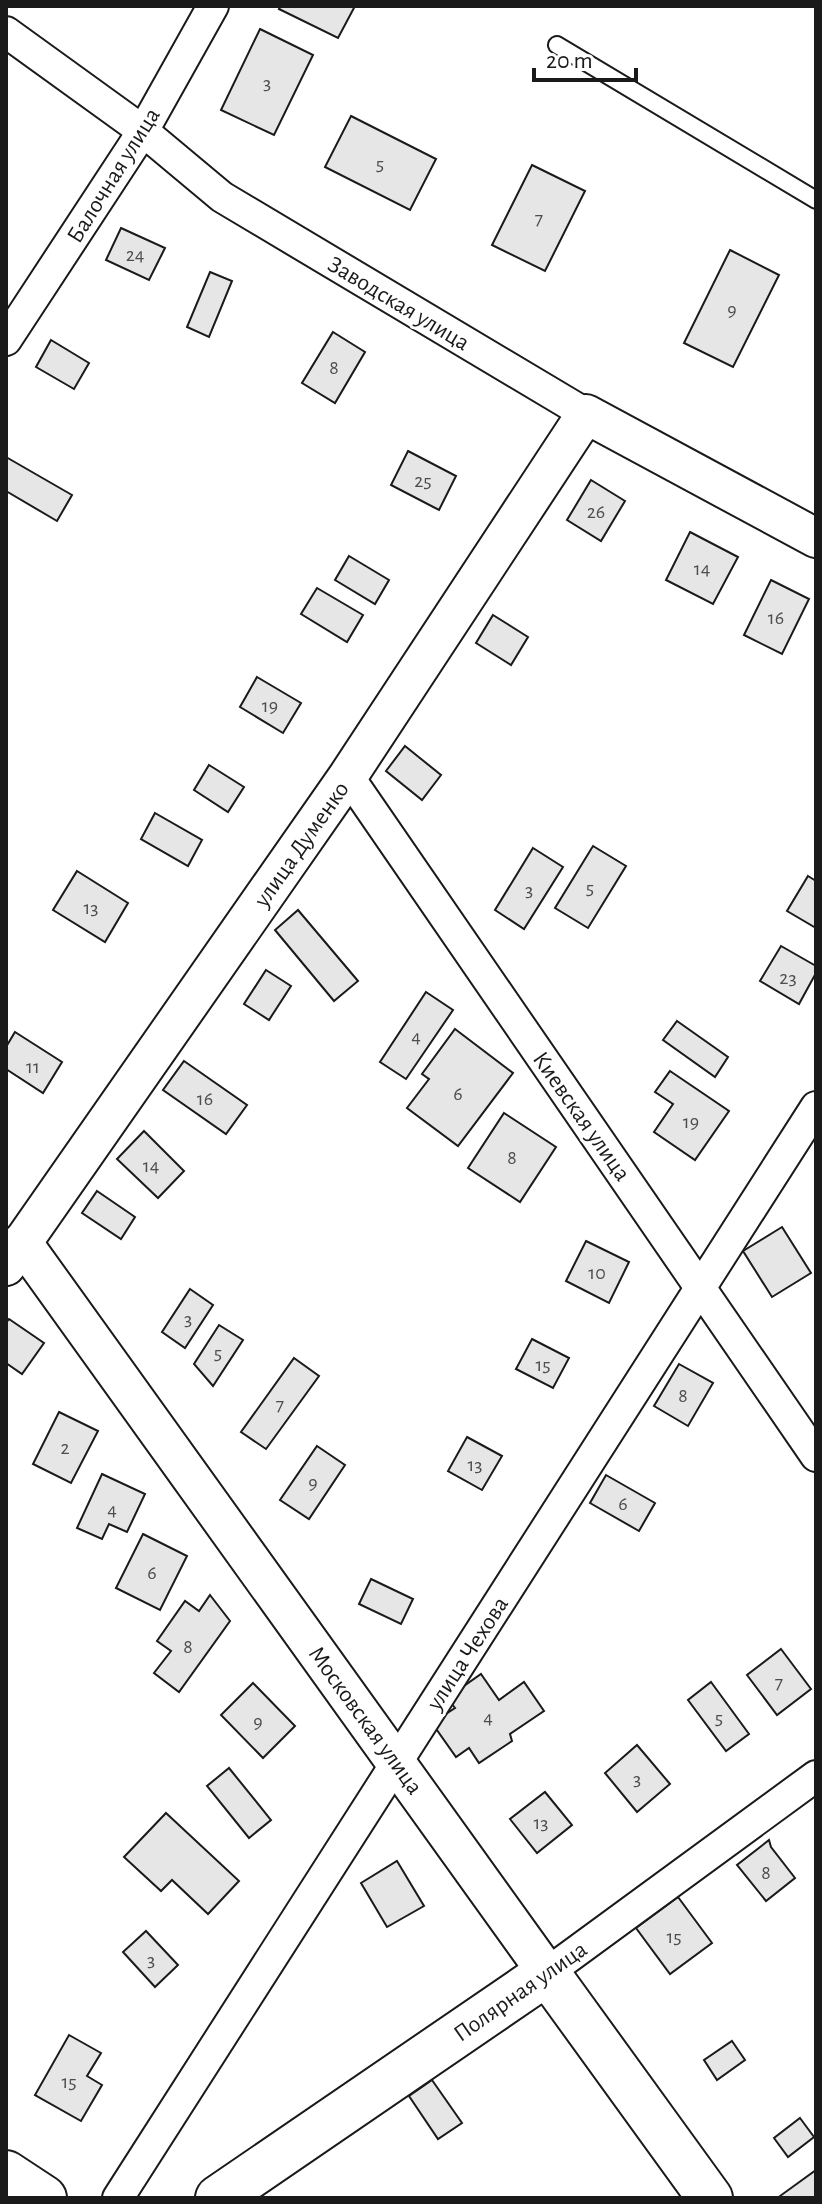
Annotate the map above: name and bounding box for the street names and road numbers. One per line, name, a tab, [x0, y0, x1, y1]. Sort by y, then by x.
street label: Балочная улица	[63, 104, 165, 247]
street label: Заводская улица	[323, 252, 474, 356]
street label: улица Думенко	[249, 777, 354, 912]
street label: Киевская улица	[528, 1048, 635, 1186]
street label: улица Чехова	[422, 1593, 513, 1715]
street label: Московская улица	[304, 1642, 427, 1799]
street label: Полярная улица	[449, 1937, 592, 2047]

